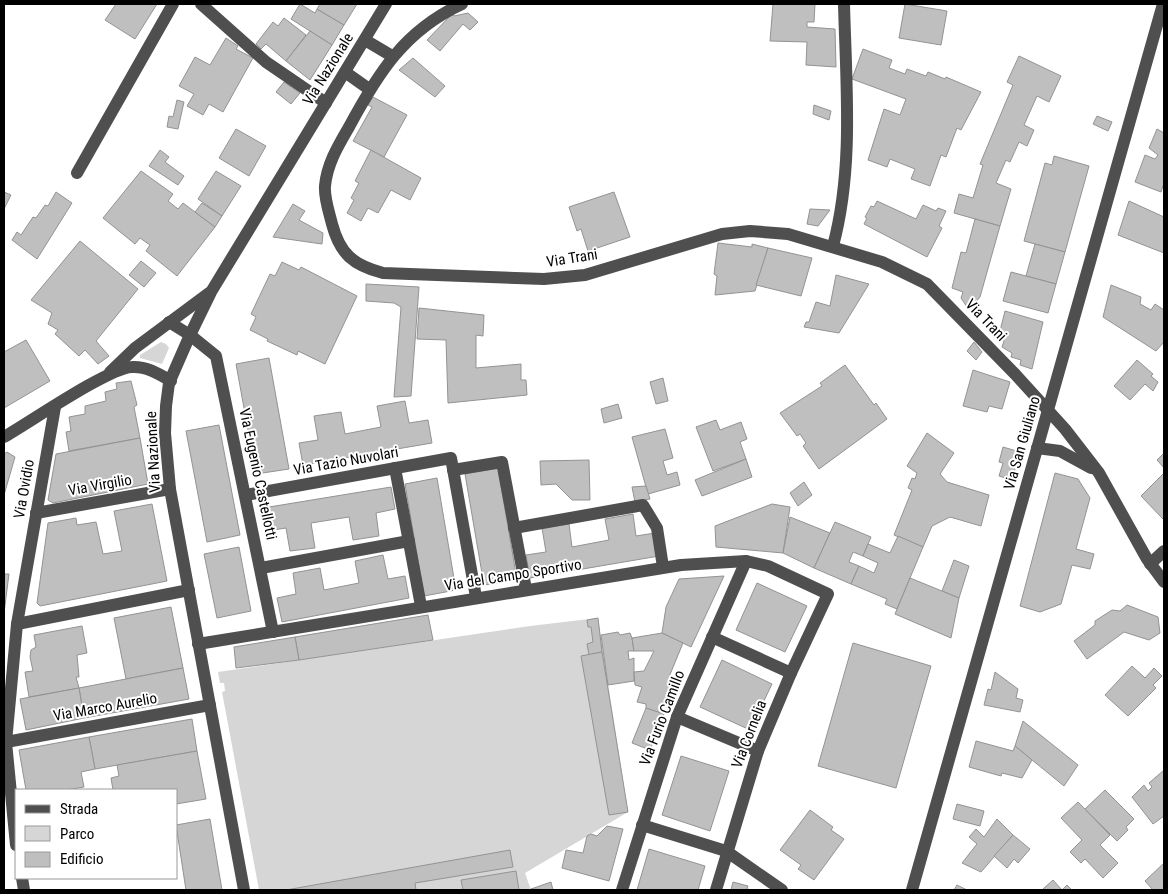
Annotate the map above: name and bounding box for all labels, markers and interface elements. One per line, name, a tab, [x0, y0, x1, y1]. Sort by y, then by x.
street label: Via Nazionale	[299, 30, 357, 108]
street label: Via Trani	[545, 245, 599, 271]
street label: Via Trani	[962, 295, 1010, 345]
street label: Via San Giuliano	[1000, 394, 1044, 492]
street label: Via Eugenio Castellotti	[235, 407, 281, 541]
street label: Via Nazionale	[142, 411, 164, 493]
street label: Via Tazio Nuvolari	[292, 443, 400, 479]
street label: Via Ovidio	[10, 458, 38, 520]
street label: Via Virgilio	[67, 471, 133, 499]
street label: Via del Campo Sportivo	[443, 555, 583, 595]
street label: Via Furio Camillo	[636, 668, 688, 768]
street label: Via Marco Aurelio	[52, 689, 158, 725]
street label: Via Cornelia	[728, 697, 770, 771]
legend	[15, 789, 178, 879]
text: Strada	[60, 800, 98, 818]
text: Parco	[60, 825, 94, 843]
text: Edificio	[60, 850, 103, 868]

